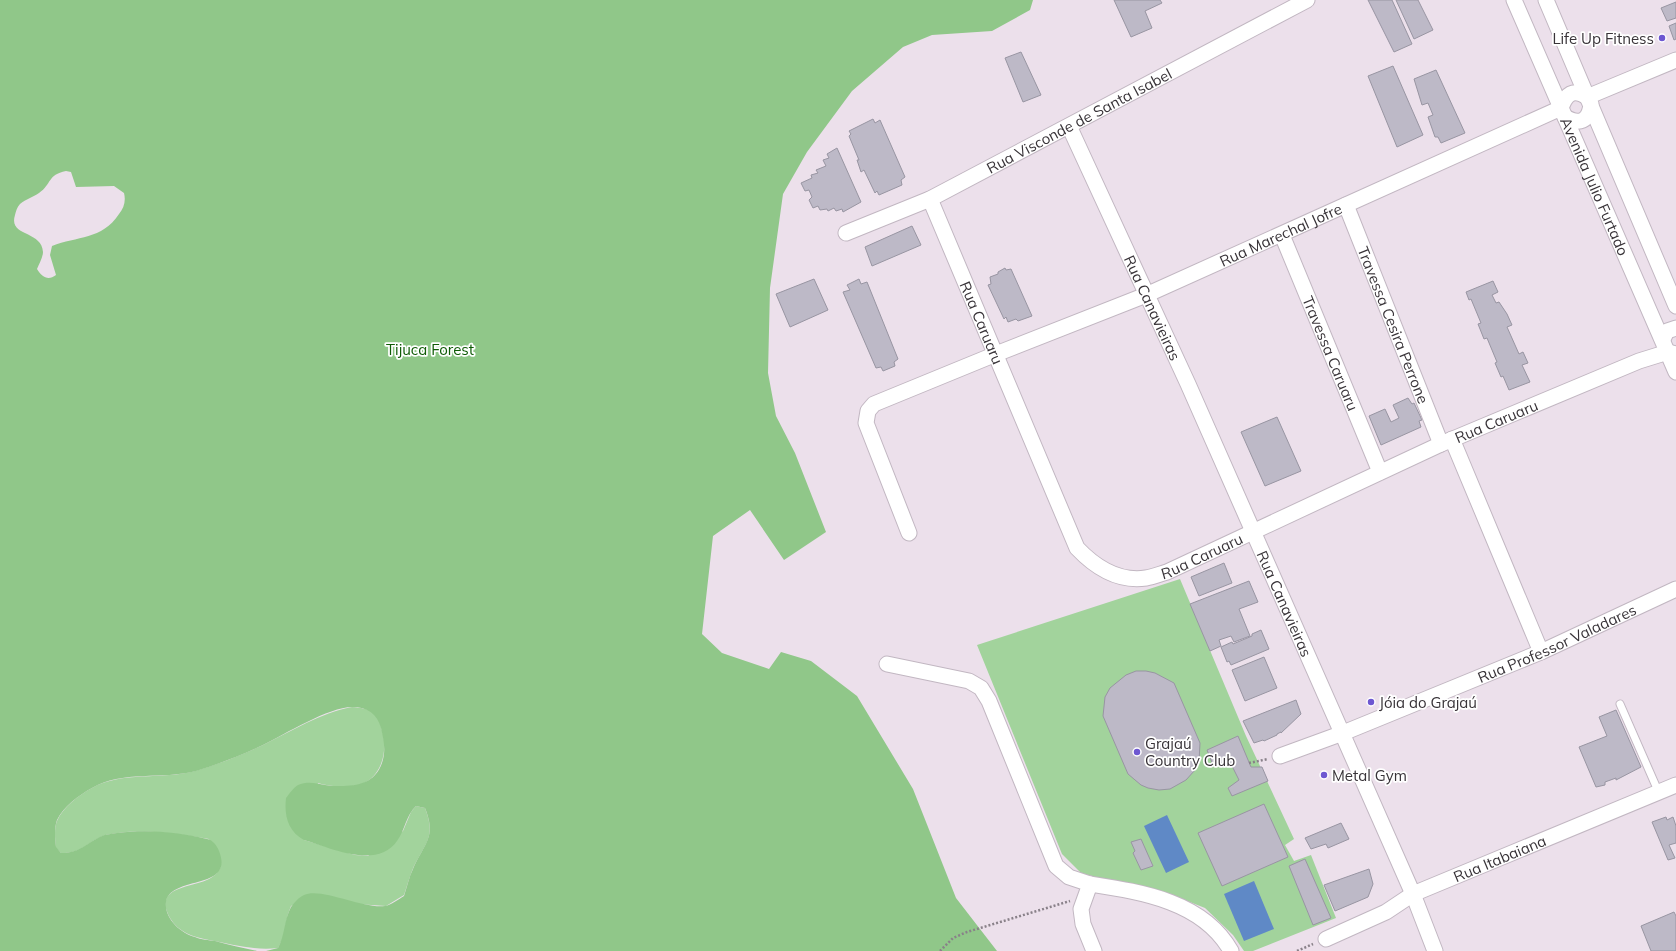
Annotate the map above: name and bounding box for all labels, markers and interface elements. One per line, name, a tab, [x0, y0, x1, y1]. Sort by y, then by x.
place label: Life Up Fitness	[1552, 29, 1654, 48]
marker: Life Up Fitness	[1657, 33, 1667, 43]
street label: Rua Visconde de Santa Isabel	[983, 64, 1175, 177]
street label: Avenida Julio Furtado	[1557, 114, 1633, 258]
street label: Rua Marechal Jofre	[1216, 199, 1345, 270]
street label: Travessa Cesira Perrone	[1354, 244, 1433, 406]
street label: Rua Canavieiras	[1120, 252, 1185, 363]
street label: Rua Caruaru	[956, 278, 1008, 367]
street label: Travessa Caruaru	[1299, 293, 1363, 413]
park label: Tijuca Forest	[386, 340, 474, 359]
street label: Rua Caruaru	[1452, 395, 1541, 447]
street label: Rua Caruaru	[1159, 529, 1246, 583]
street label: Rua Canavieiras	[1253, 548, 1317, 659]
street label: Rua Professor Valadares	[1475, 599, 1639, 686]
place label: Jóia do Grajaú	[1379, 693, 1477, 712]
marker: Jóia do Grajaú	[1366, 697, 1376, 707]
place label: Grajaú Country Club	[1145, 734, 1235, 770]
marker: Grajaú Country Club	[1132, 747, 1142, 757]
place label: Metal Gym	[1332, 766, 1407, 785]
marker: Metal Gym	[1319, 770, 1329, 780]
street label: Rua Itabaiana	[1450, 830, 1549, 886]

